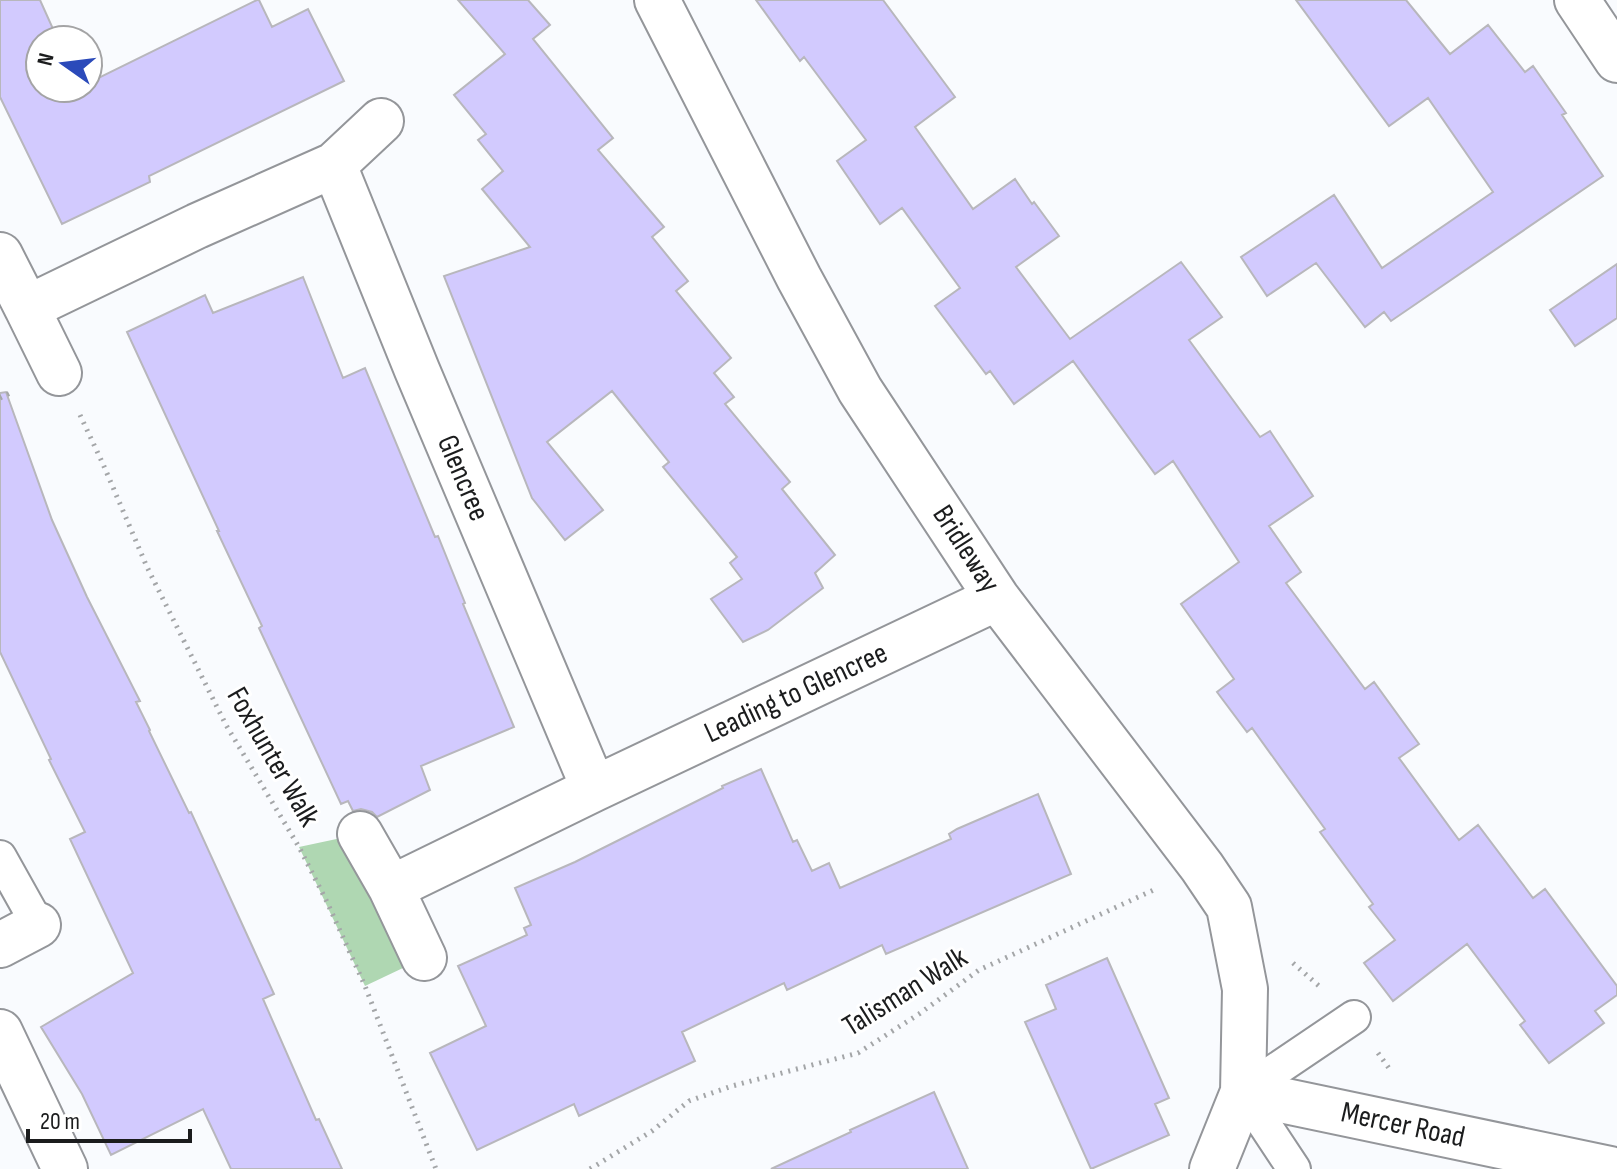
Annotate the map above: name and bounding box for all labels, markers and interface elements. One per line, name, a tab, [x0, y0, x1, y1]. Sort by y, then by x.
north arrow	[24, 24, 104, 104]
text: N	[32, 51, 61, 68]
street label: Glencree	[429, 430, 497, 526]
street label: Bridleway	[924, 499, 1008, 600]
street label: Leading to Glencree	[699, 635, 893, 751]
street label: Foxhunter Walk	[219, 681, 327, 833]
street label: Talisman Walk	[836, 939, 974, 1044]
scale bar	[28, 1093, 190, 1143]
street label: Mercer Road	[1338, 1094, 1468, 1156]
text: 20 m	[40, 1107, 80, 1136]

